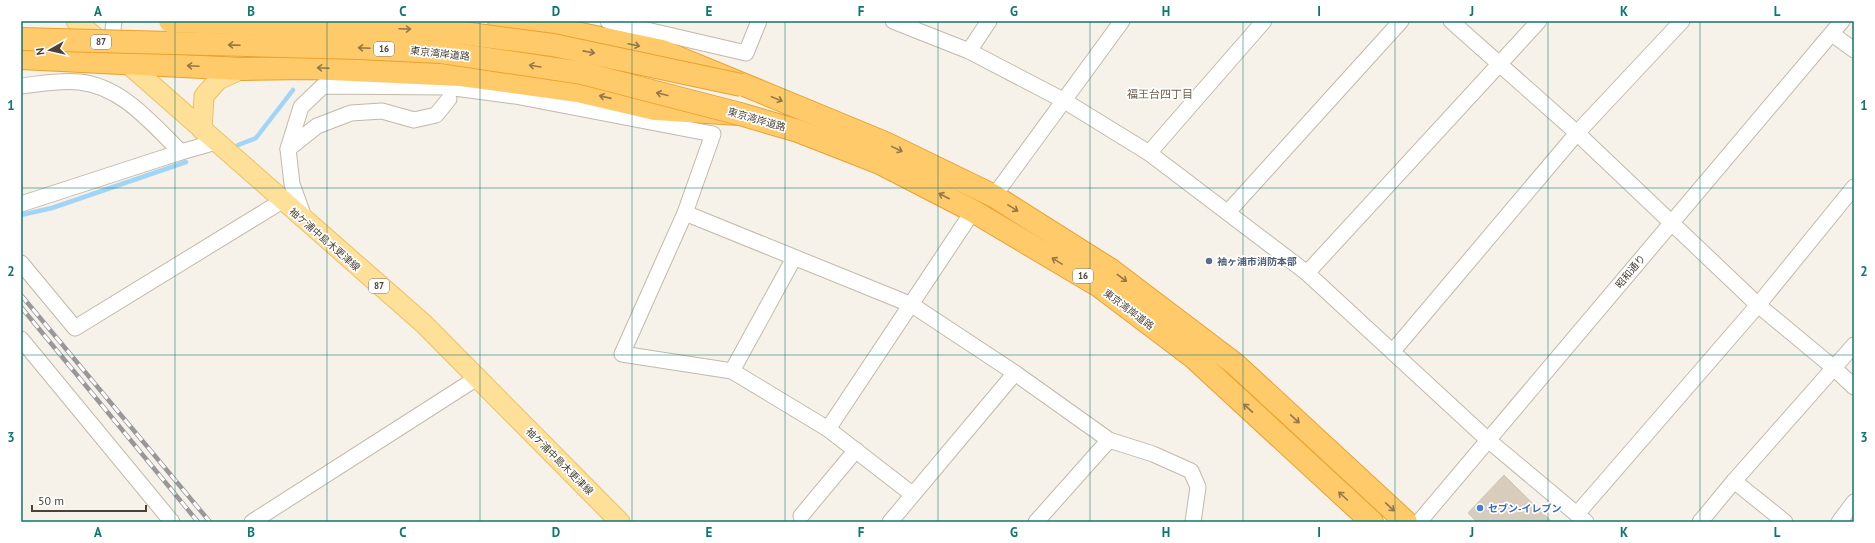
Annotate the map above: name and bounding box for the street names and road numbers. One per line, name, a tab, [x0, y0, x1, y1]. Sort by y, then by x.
road number: 87	[91, 35, 111, 49]
road number: 16	[374, 42, 394, 56]
street label: 東京湾岸道路	[409, 44, 470, 63]
street label: 東京湾岸道路	[726, 105, 787, 134]
street label: 袖ケ浦中島木更津線	[286, 205, 363, 274]
street label: 昭和通り	[1613, 252, 1648, 291]
road number: 16	[1073, 269, 1093, 283]
road number: 87	[369, 279, 389, 293]
street label: 東京湾岸道路	[1101, 286, 1157, 333]
street label: 袖ケ浦中島木更津線	[523, 425, 596, 498]

